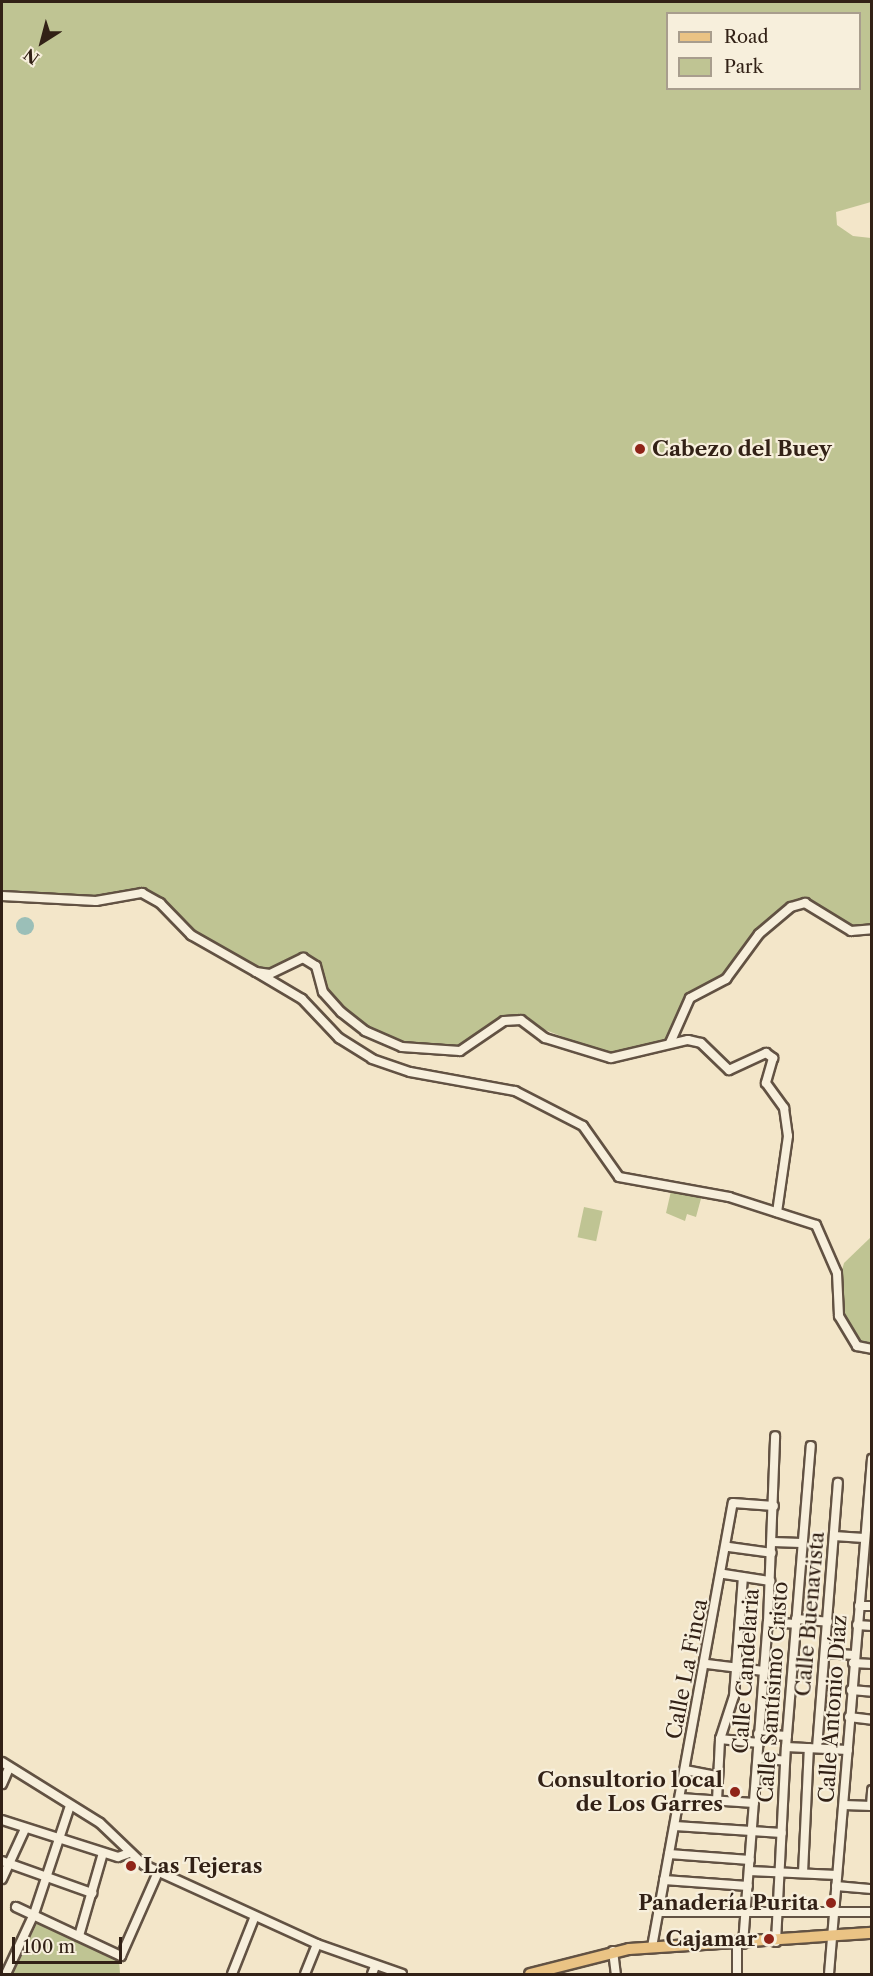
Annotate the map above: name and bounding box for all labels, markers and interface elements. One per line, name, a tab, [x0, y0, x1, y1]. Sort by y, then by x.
north arrow	[12, 12, 72, 72]
legend	[666, 12, 861, 90]
text: Road	[724, 26, 769, 48]
text: N	[20, 44, 43, 69]
text: Park	[724, 56, 763, 78]
place label: Cabezo del Buey	[652, 436, 832, 462]
marker: Cabezo del Buey	[633, 442, 647, 456]
street label: Calle Buenavista	[790, 1531, 830, 1697]
street label: Calle Santísimo Cristo	[753, 1580, 793, 1804]
street label: Calle Candelaria	[728, 1587, 764, 1755]
street label: Calle La Finca	[661, 1597, 713, 1741]
street label: Calle Antonio Díaz	[814, 1614, 852, 1804]
place label: Consultorio local de Los Garres	[537, 1767, 723, 1817]
marker: Consultorio local de Los Garres	[728, 1785, 742, 1799]
place label: Las Tejeras	[143, 1853, 263, 1879]
marker: Las Tejeras	[124, 1859, 138, 1873]
place label: Panadería Purita	[638, 1890, 819, 1916]
marker: Panadería Purita	[824, 1896, 838, 1910]
scale bar	[15, 1925, 124, 1963]
place label: Cajamar	[666, 1926, 757, 1952]
marker: Cajamar	[762, 1932, 776, 1946]
text: 100 m	[23, 1936, 75, 1958]

